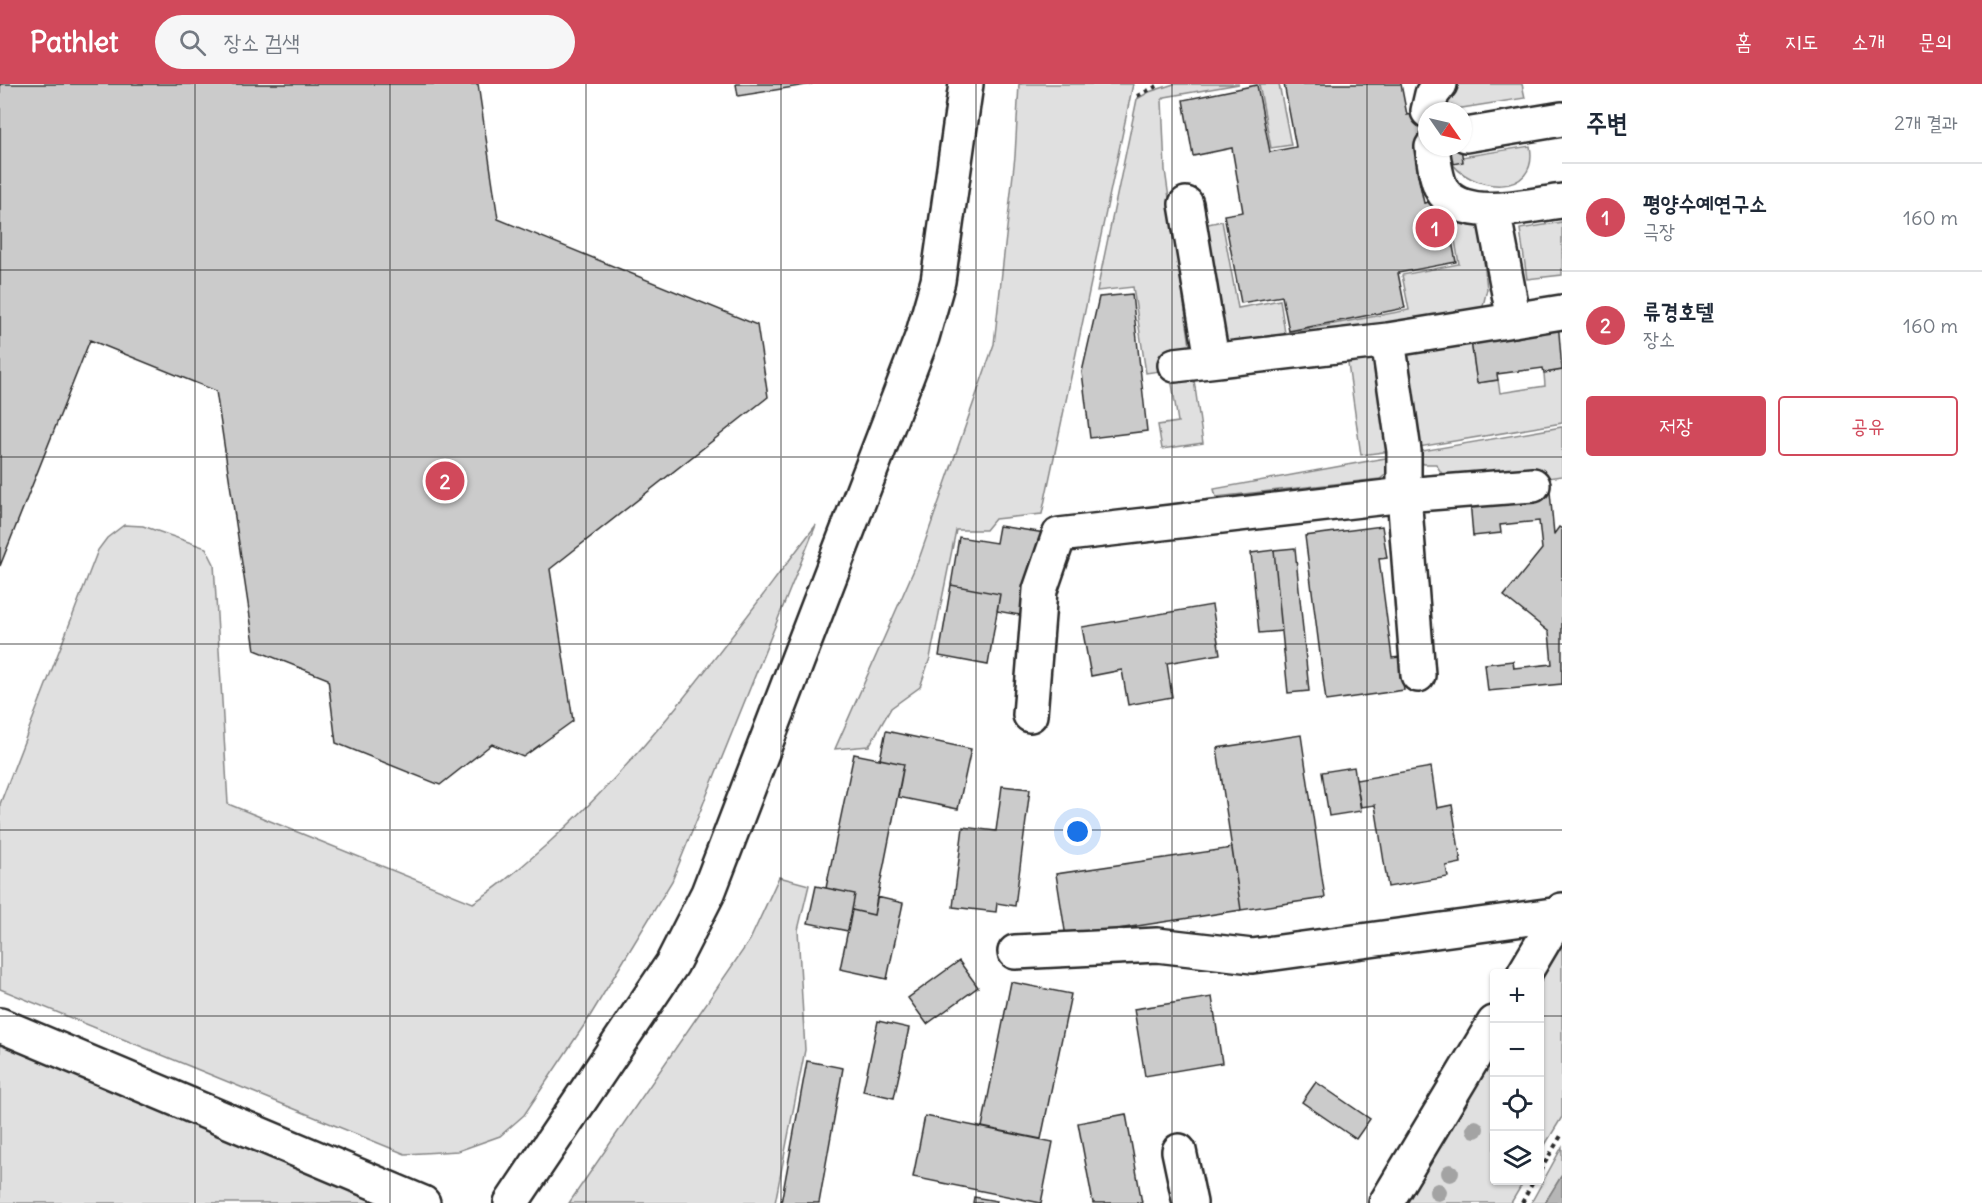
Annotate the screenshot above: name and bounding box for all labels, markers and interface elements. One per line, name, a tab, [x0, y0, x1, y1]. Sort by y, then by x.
search box	[155, 15, 575, 69]
text: Pathlet	[30, 24, 119, 60]
icon: search	[176, 26, 209, 59]
text: 장소 검색	[224, 28, 300, 56]
text: 홈	[1735, 28, 1752, 55]
text: 지도	[1785, 28, 1818, 55]
text: 소개	[1851, 28, 1885, 55]
text: 문의	[1918, 28, 1952, 55]
north arrow	[1418, 102, 1472, 156]
text: 주변	[1586, 106, 1628, 139]
text: 2개 결과	[1894, 110, 1958, 135]
text: 평양수예연구소	[1643, 189, 1767, 217]
text: 1	[1602, 205, 1609, 230]
text: 160 m	[1903, 205, 1958, 230]
pin: 1	[1416, 206, 1454, 250]
text: 극장	[1643, 218, 1675, 243]
text: 류경호텔	[1643, 297, 1714, 325]
text: 2	[1600, 313, 1611, 338]
text: 160 m	[1903, 313, 1958, 338]
text: 장소	[1643, 326, 1675, 351]
button: 저장	[1586, 396, 1766, 456]
button: 공유	[1778, 396, 1958, 456]
pin: 2	[426, 458, 464, 504]
your location	[1063, 817, 1092, 846]
map controls	[1490, 969, 1544, 1185]
button: +	[1490, 969, 1544, 1023]
button: −	[1490, 1023, 1544, 1077]
button: locate	[1490, 1077, 1544, 1131]
button: layers	[1490, 1131, 1544, 1185]

